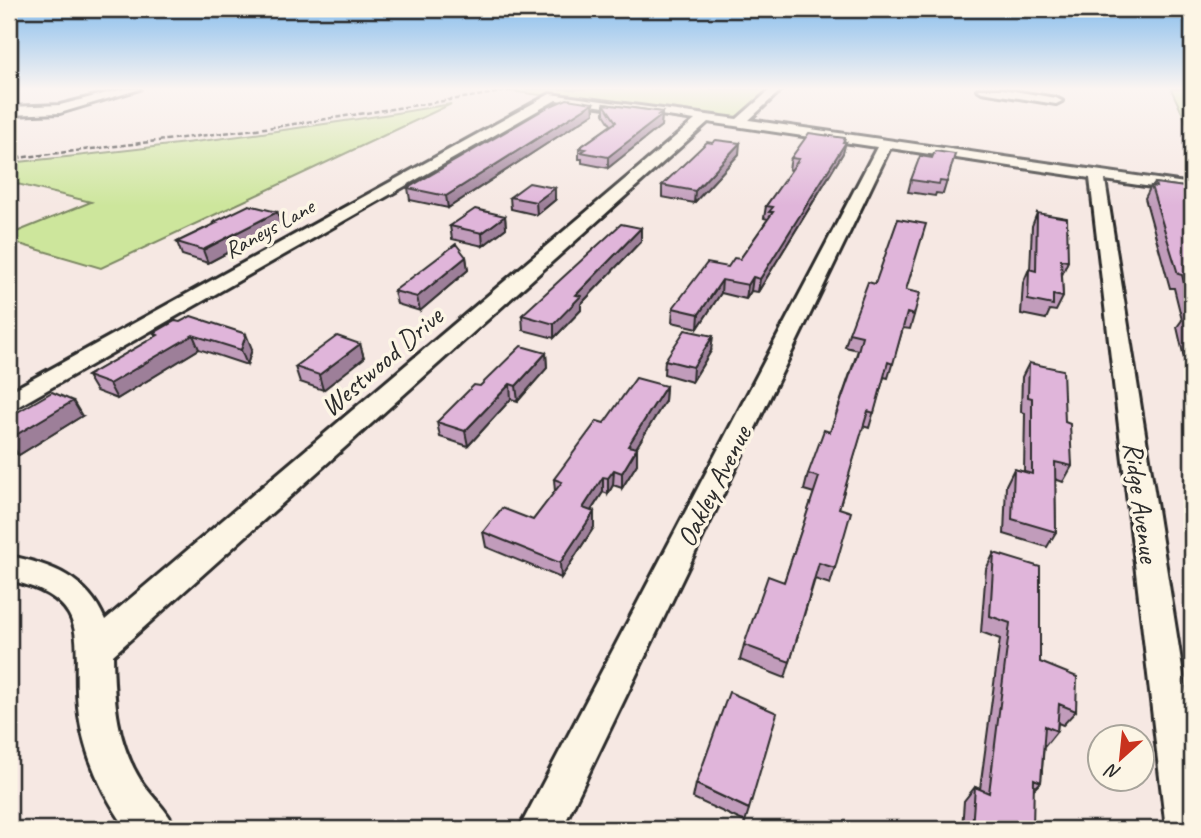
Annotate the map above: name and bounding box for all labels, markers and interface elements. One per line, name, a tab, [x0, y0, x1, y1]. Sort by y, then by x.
street label: Raneys Lane	[219, 191, 321, 265]
street label: Westwood Drive	[313, 298, 451, 424]
street label: Oakley Avenue	[668, 418, 760, 552]
street label: Ridge Avenue	[1116, 440, 1168, 566]
north arrow	[1086, 722, 1156, 792]
text: N	[1100, 757, 1124, 786]

